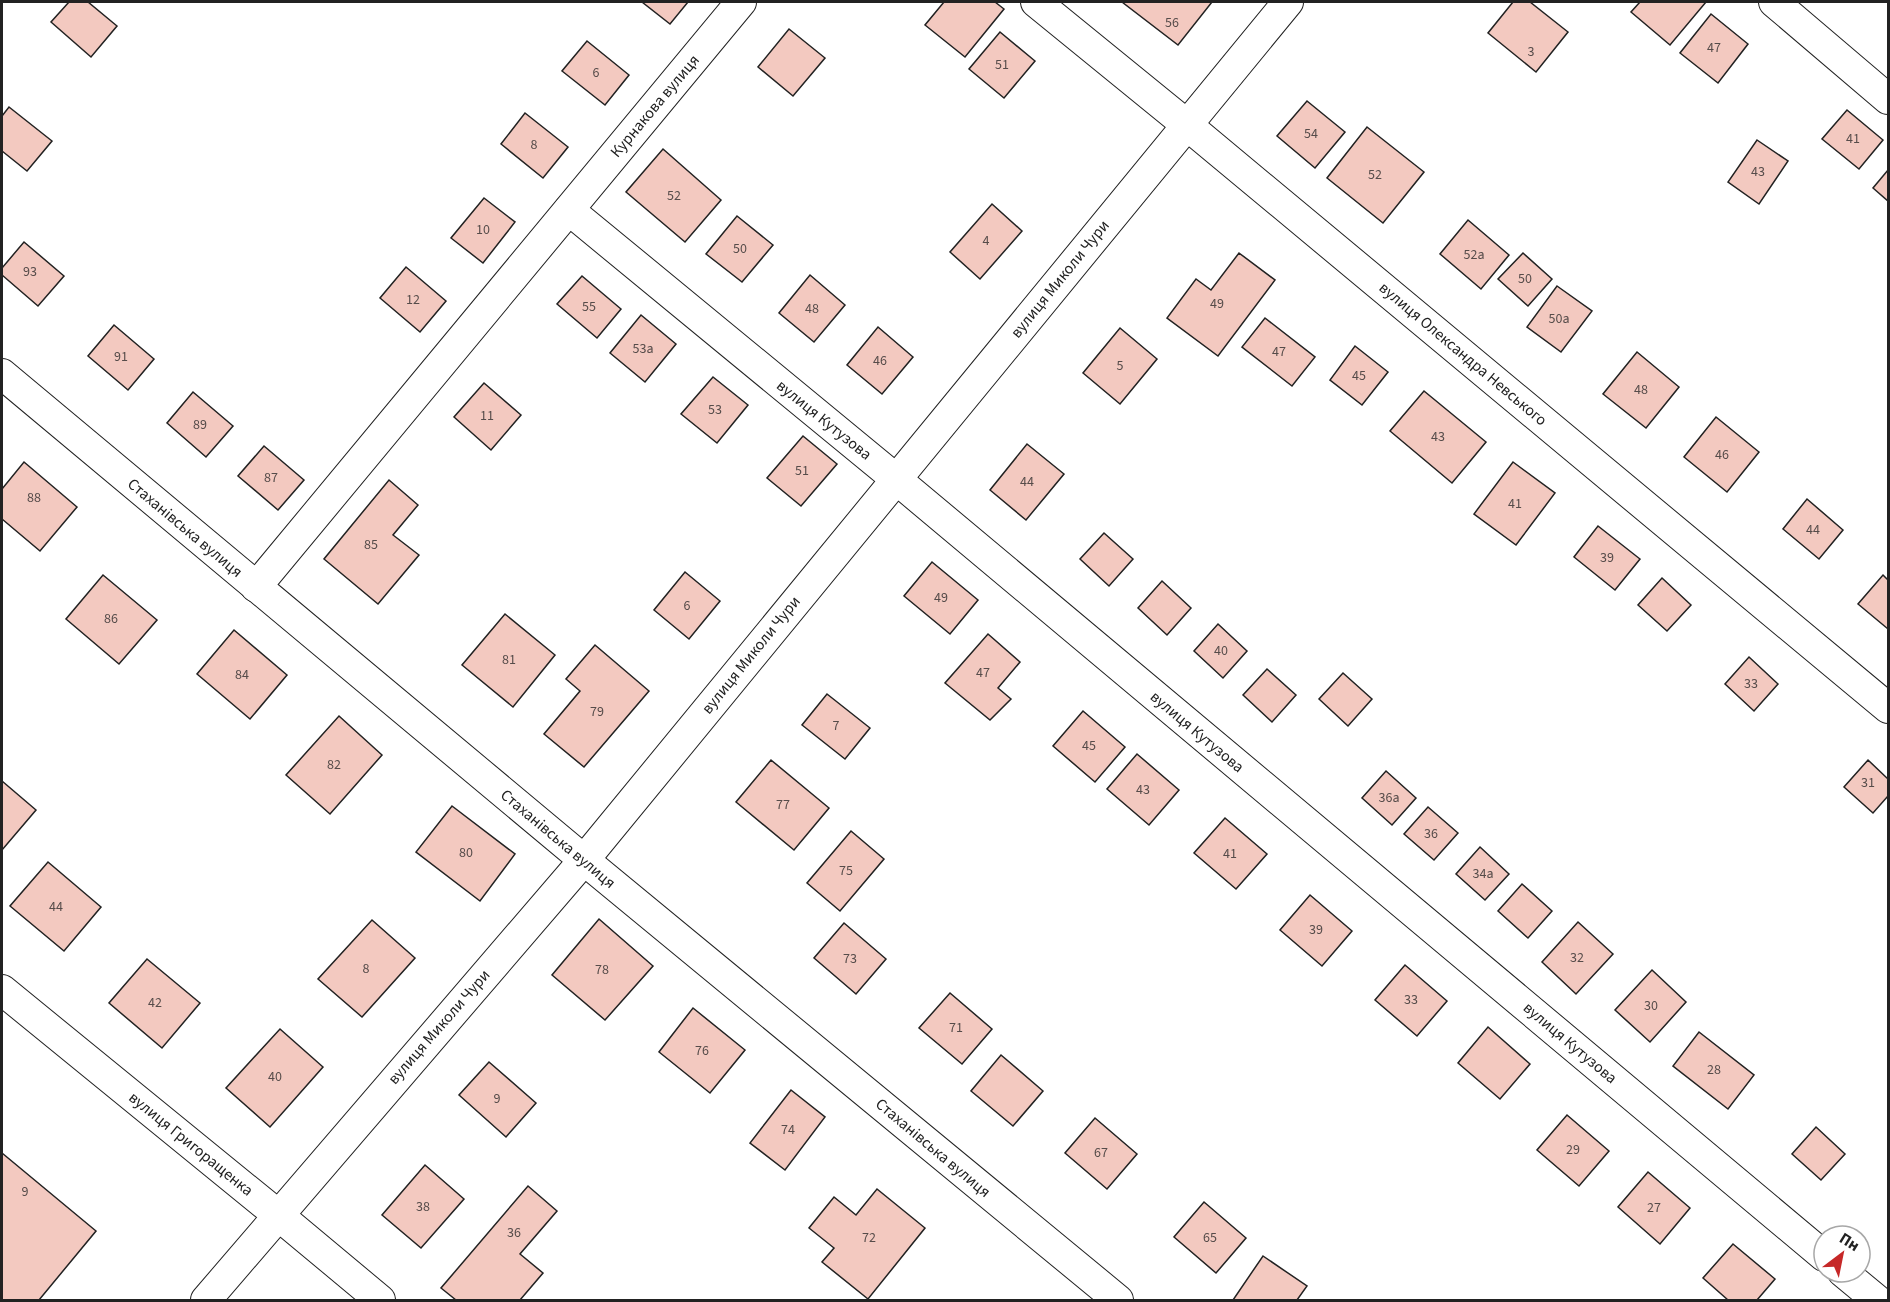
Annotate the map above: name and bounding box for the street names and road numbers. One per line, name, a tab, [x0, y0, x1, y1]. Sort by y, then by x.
street label: Курнакова вулиця	[605, 50, 705, 162]
street label: вулиця Миколи Чури	[1006, 215, 1114, 343]
street label: вулиця Олександра Невського	[1374, 277, 1552, 431]
street label: вулиця Кутузова	[772, 375, 876, 465]
street label: Стаханівська вулиця	[123, 473, 247, 583]
street label: вулиця Миколи Чури	[697, 591, 805, 719]
street label: вулиця Кутузова	[1145, 686, 1249, 778]
street label: Стаханівська вулиця	[496, 784, 620, 894]
street label: вулиця Миколи Чури	[383, 965, 495, 1089]
street label: вулиця Кутузова	[1518, 997, 1622, 1089]
street label: вулиця Григоращенка	[124, 1087, 258, 1201]
street label: Стаханівська вулиця	[871, 1093, 995, 1203]

